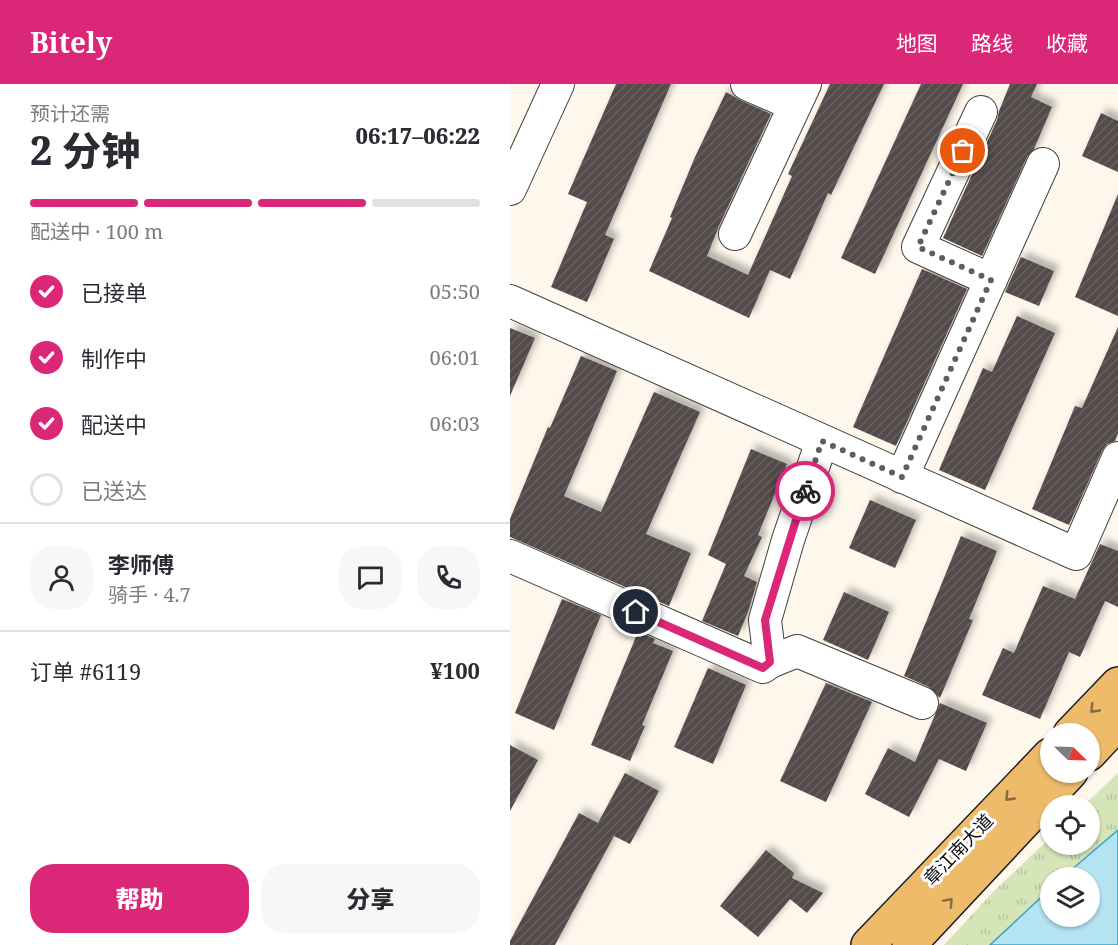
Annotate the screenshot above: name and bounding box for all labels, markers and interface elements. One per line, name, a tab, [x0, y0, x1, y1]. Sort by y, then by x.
text: Bitely	[30, 23, 112, 61]
text: 地图	[896, 29, 938, 57]
text: 路线	[971, 29, 1013, 57]
text: 收藏	[1046, 29, 1088, 57]
text: 预计还需	[30, 100, 110, 127]
text: 06:17–06:22	[356, 120, 480, 150]
text: 2 分钟	[30, 123, 140, 176]
pin	[937, 125, 988, 176]
icon: bag	[946, 134, 979, 167]
text: 配送中 · 100 m	[30, 218, 163, 245]
icon: check	[30, 275, 63, 308]
text: 已接单	[81, 277, 147, 307]
text: 05:50	[430, 278, 480, 305]
icon: check	[30, 341, 63, 374]
text: 制作中	[81, 343, 147, 373]
text: 06:01	[430, 344, 480, 371]
icon: check	[30, 407, 63, 440]
text: 配送中	[81, 409, 147, 439]
text: 06:03	[430, 410, 480, 437]
courier	[775, 461, 835, 521]
text: 已送达	[81, 475, 147, 505]
icon: bike	[789, 475, 822, 508]
button: person	[30, 546, 93, 609]
button: chat	[339, 546, 402, 609]
button: phone	[417, 546, 480, 609]
text: 李师傅	[108, 549, 174, 579]
text: 骑手 · 4.7	[108, 581, 191, 608]
pin	[610, 586, 661, 637]
icon: home	[619, 595, 652, 628]
text: ¥100	[430, 655, 480, 685]
text: 订单 #6119	[30, 656, 141, 686]
one-way arrow	[1090, 702, 1101, 712]
north arrow	[1040, 723, 1100, 783]
map controls	[1040, 723, 1100, 927]
one-way arrow	[1006, 789, 1017, 800]
button: locate	[1040, 795, 1100, 855]
street label: 章江南大道	[918, 808, 998, 890]
button: 帮助	[30, 864, 249, 933]
button: 分享	[261, 864, 480, 933]
button: layers	[1040, 867, 1100, 927]
one-way arrow	[942, 899, 953, 909]

